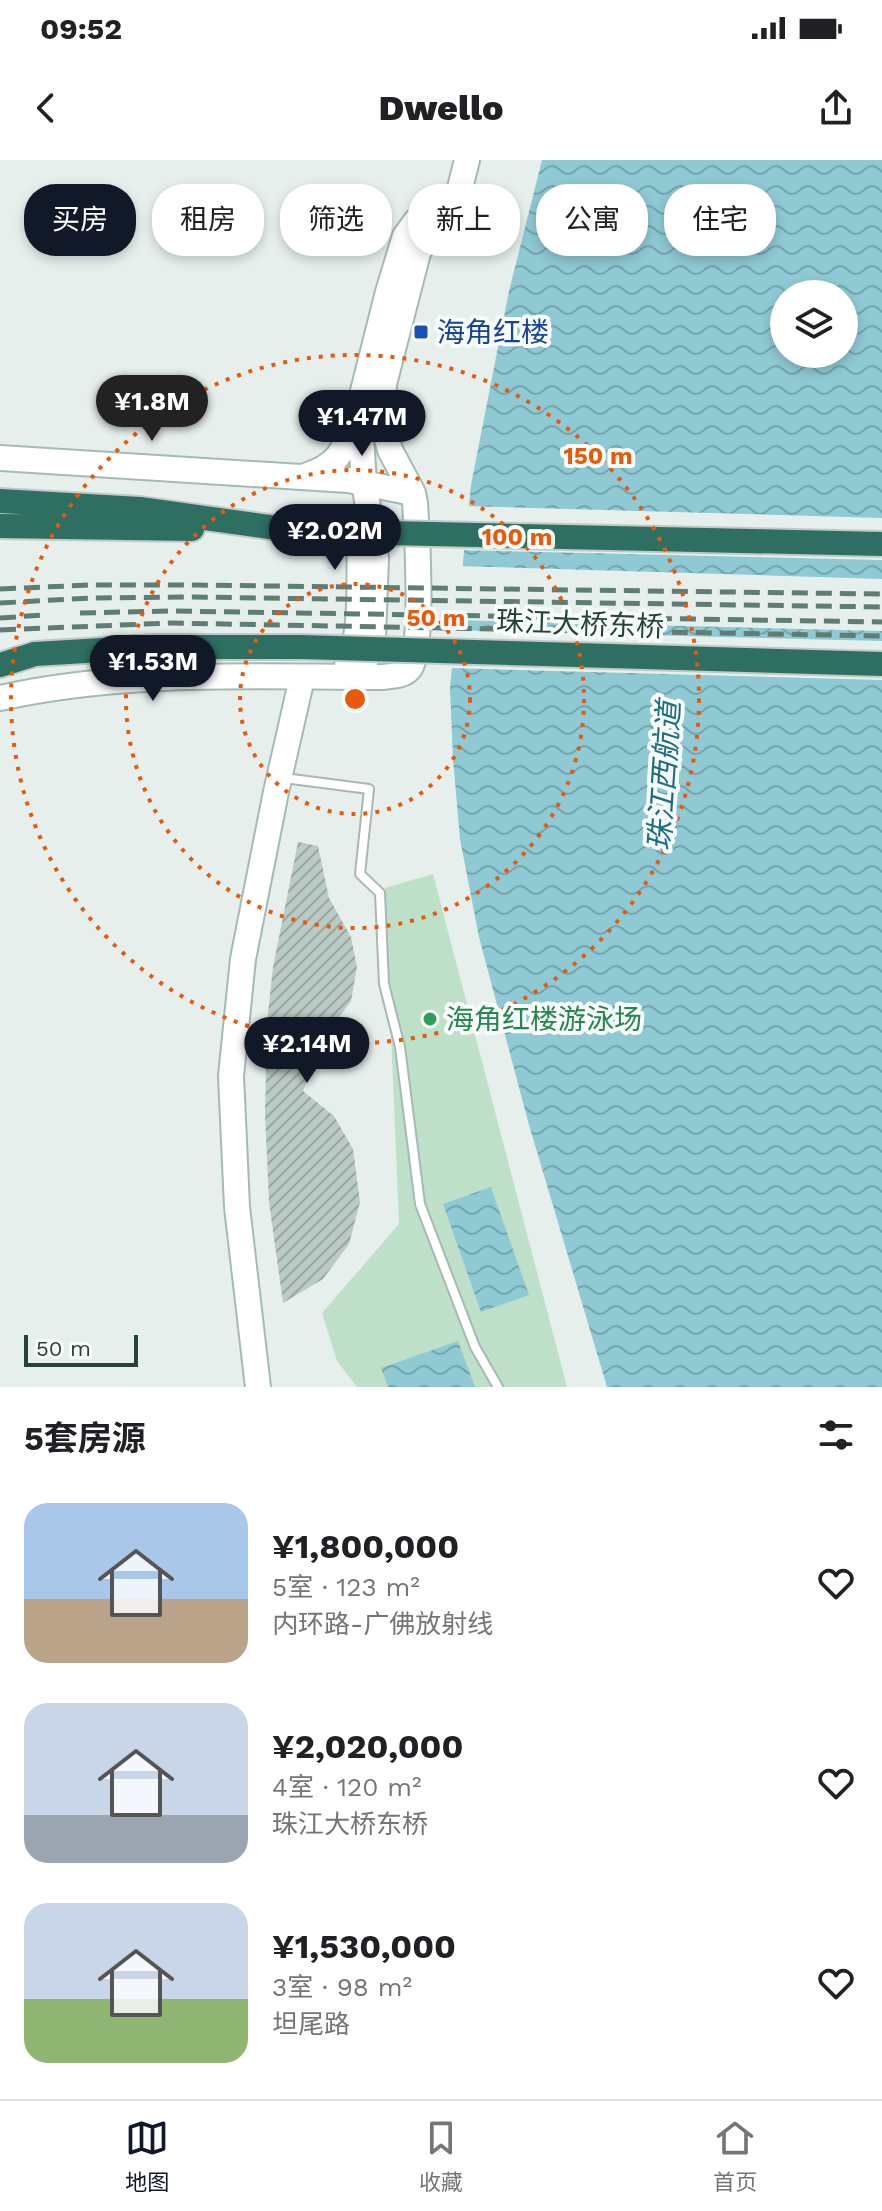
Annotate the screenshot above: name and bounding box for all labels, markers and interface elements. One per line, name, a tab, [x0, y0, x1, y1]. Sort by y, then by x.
text: 09:52	[40, 11, 122, 46]
icon: back	[24, 86, 68, 130]
icon: share	[814, 86, 858, 130]
text: Dwello	[379, 87, 503, 129]
chip: 买房	[24, 184, 136, 256]
chip: 租房	[152, 184, 264, 256]
chip: 筛选	[280, 184, 392, 256]
chip: 新上	[408, 184, 520, 256]
chip: 公寓	[536, 184, 648, 256]
chip: 住宅	[664, 184, 776, 256]
map controls	[770, 280, 858, 368]
button: layers	[770, 280, 858, 368]
place label: 海角红楼	[437, 316, 549, 349]
marker: 海角红楼	[412, 323, 430, 341]
pin: ¥1.8M	[96, 375, 208, 443]
text: ¥1.8M	[114, 386, 190, 416]
pin: ¥1.47M	[297, 390, 427, 458]
text: ¥1.47M	[317, 401, 407, 431]
text: 150 m	[563, 442, 633, 470]
pin: ¥2.02M	[270, 504, 400, 572]
text: ¥2.02M	[287, 515, 383, 545]
text: 100 m	[482, 523, 552, 551]
text: 50 m	[407, 604, 465, 632]
street label: 珠江大桥东桥	[495, 605, 665, 643]
pin: ¥1.53M	[88, 635, 218, 703]
text: ¥1.53M	[108, 646, 198, 676]
centre of rings	[341, 685, 369, 713]
water label: 珠江西航道	[641, 696, 687, 852]
place label: 海角红楼游泳场	[446, 1003, 642, 1036]
marker: 海角红楼游泳场	[421, 1010, 439, 1028]
pin: ¥2.14M	[242, 1017, 372, 1085]
text: ¥2.14M	[262, 1028, 352, 1058]
scale bar	[24, 1331, 138, 1367]
text: 50 m	[36, 1336, 91, 1361]
icon: filters	[814, 1413, 858, 1457]
text: 5套房源	[24, 1418, 146, 1458]
text: ¥1,800,000	[272, 1526, 459, 1566]
icon: home	[88, 1535, 184, 1631]
icon: heart	[814, 1561, 858, 1605]
text: 5室 · 123 m²	[272, 1572, 420, 1602]
text: 内环路-广佛放射线	[272, 1609, 493, 1639]
text: ¥2,020,000	[272, 1726, 463, 1766]
icon: home	[88, 1735, 184, 1831]
icon: heart	[814, 1761, 858, 1805]
text: 4室 · 120 m²	[272, 1772, 422, 1802]
text: 珠江大桥东桥	[272, 1809, 428, 1839]
text: ¥1,530,000	[272, 1926, 456, 1966]
icon: home	[88, 1935, 184, 2031]
icon: heart	[814, 1961, 858, 2005]
text: 3室 · 98 m²	[272, 1972, 412, 2002]
text: 坦尾路	[272, 2009, 350, 2039]
tab: 地图	[125, 2116, 169, 2196]
tab: 收藏	[419, 2116, 463, 2196]
tab: 首页	[713, 2116, 757, 2196]

